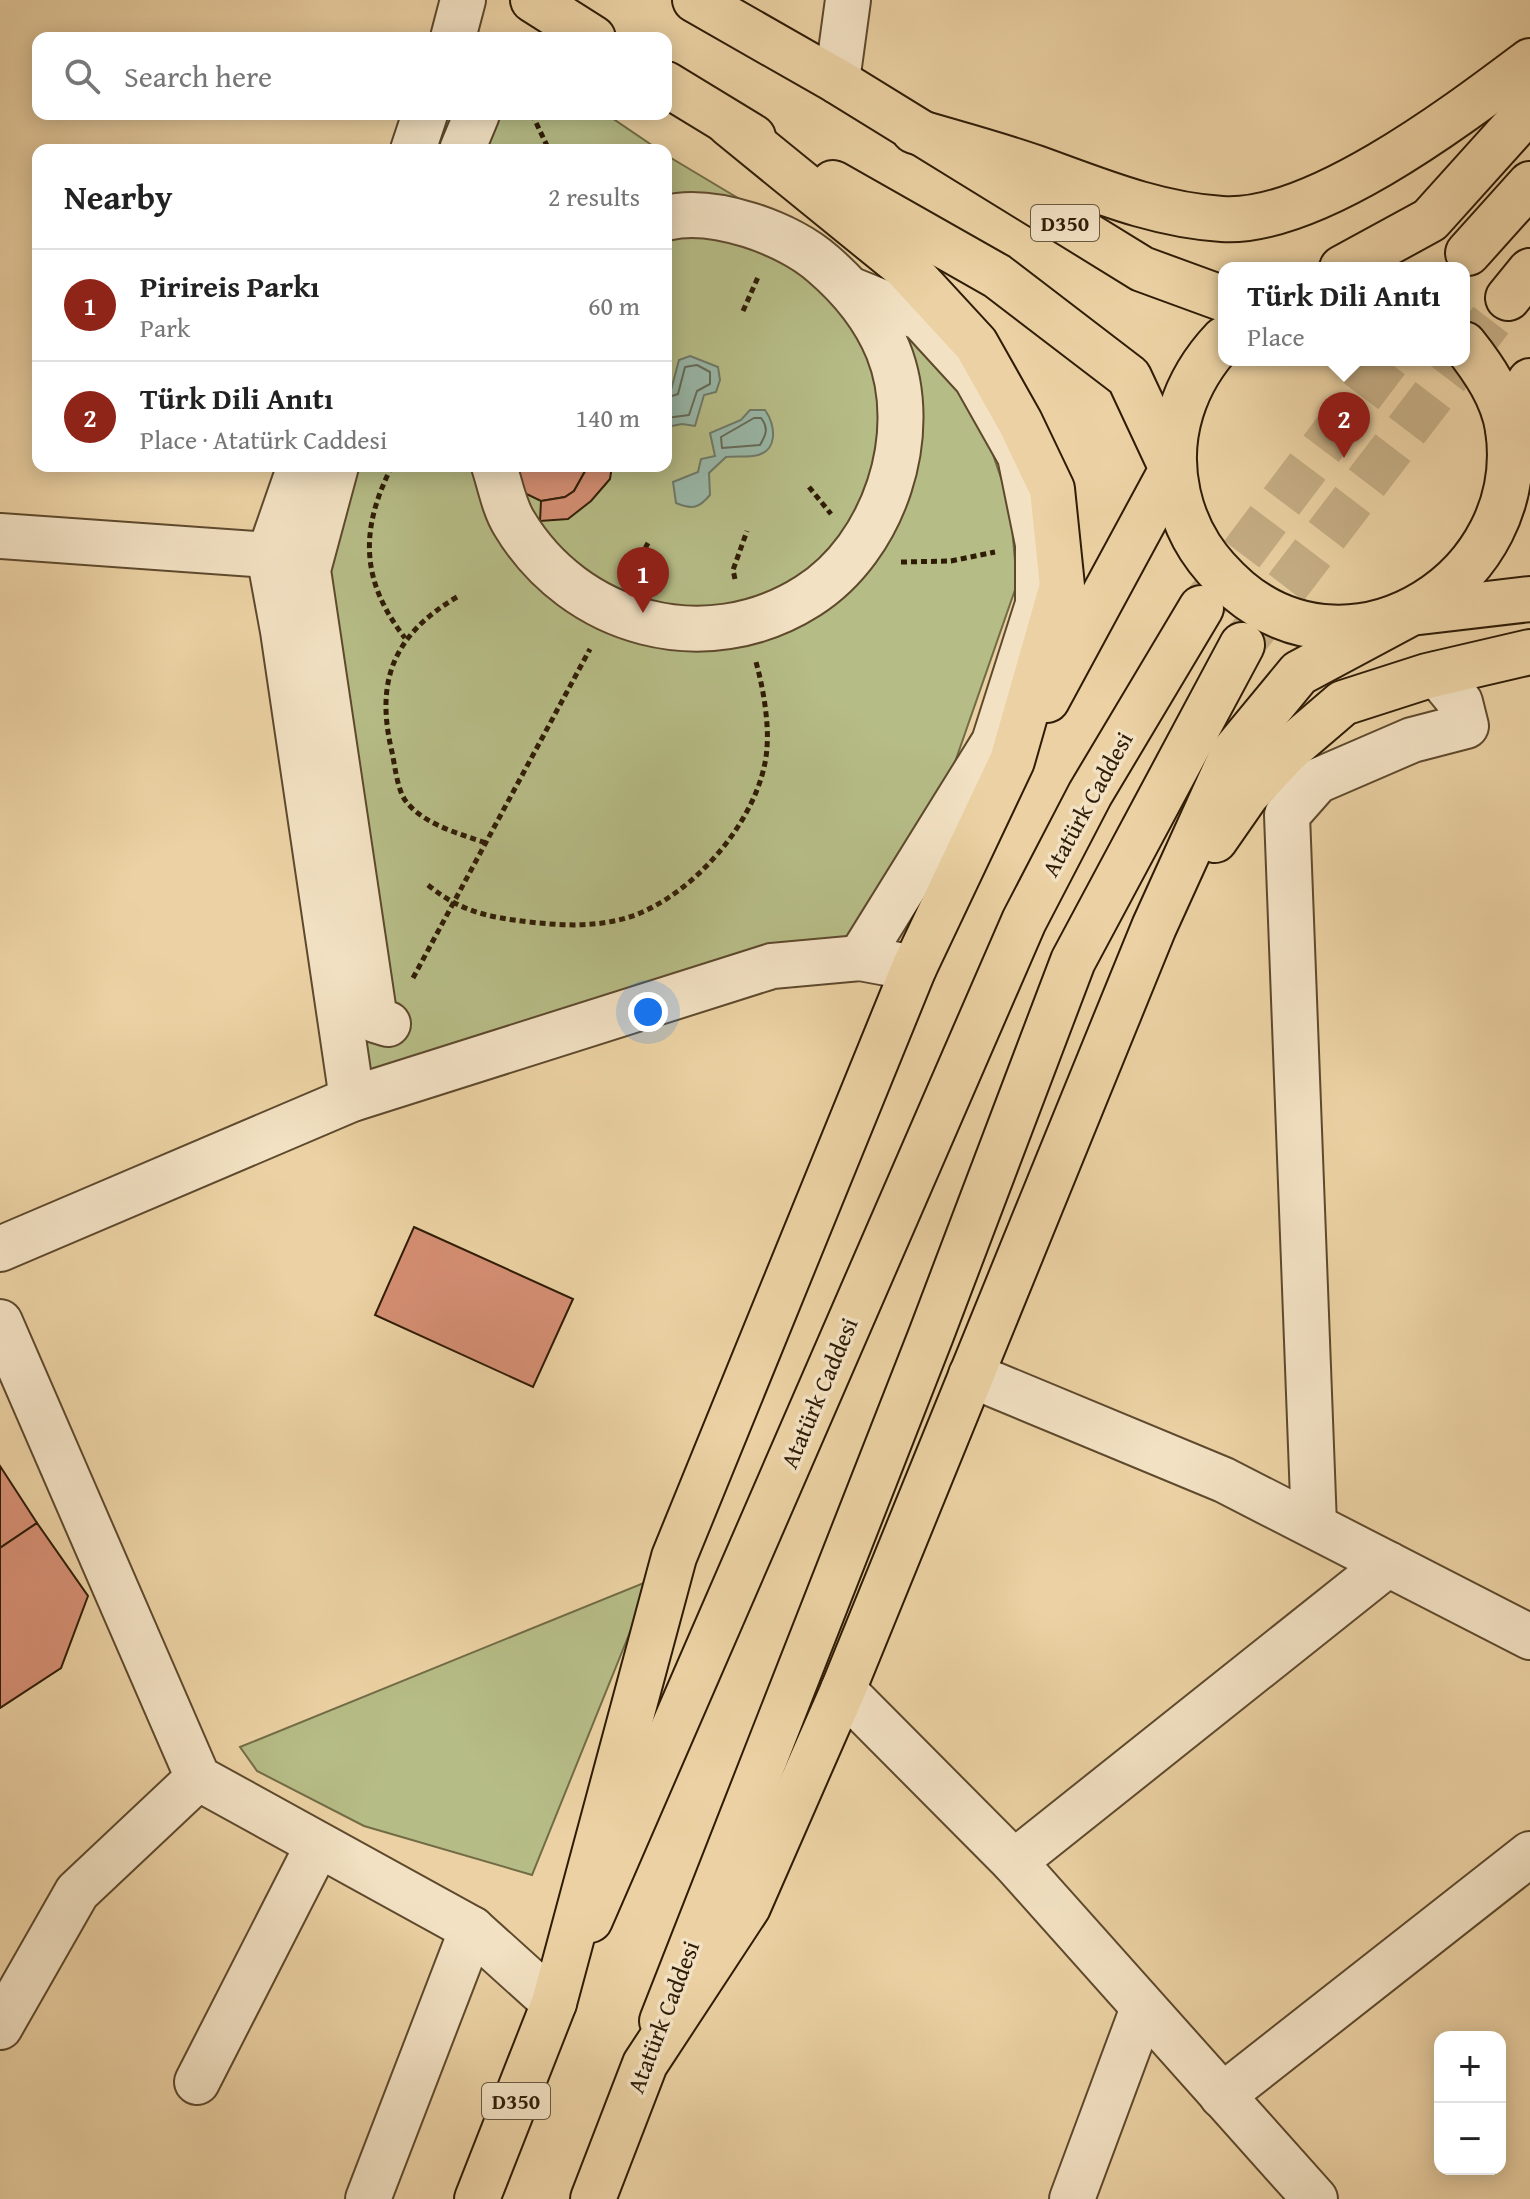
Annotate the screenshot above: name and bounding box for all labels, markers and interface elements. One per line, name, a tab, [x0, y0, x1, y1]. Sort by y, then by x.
search box	[32, 32, 672, 120]
icon: search	[60, 54, 104, 98]
text: Search here	[124, 54, 272, 98]
text: Nearby	[64, 172, 173, 221]
text: 2 results	[548, 177, 640, 216]
road number: D350	[1031, 205, 1099, 241]
popup	[1218, 262, 1470, 366]
text: Pirireis Parkı	[140, 264, 320, 308]
text: Türk Dili Anıtı	[1247, 273, 1441, 317]
text: 1	[83, 286, 97, 325]
text: 60 m	[588, 286, 640, 325]
text: Park	[140, 308, 190, 347]
text: Place	[1247, 317, 1305, 356]
text: Türk Dili Anıtı	[140, 376, 333, 420]
pin: 2	[1318, 392, 1370, 458]
text: 2	[83, 398, 97, 437]
text: 140 m	[575, 398, 640, 437]
text: Place · Atatürk Caddesi	[140, 420, 387, 459]
pin: 1	[617, 547, 669, 613]
street label: Atatürk Caddesi	[1033, 725, 1141, 883]
your location	[628, 992, 668, 1032]
street label: Atatürk Caddesi	[771, 1312, 867, 1474]
street label: Atatürk Caddesi	[618, 1935, 708, 2098]
map controls	[1434, 2031, 1506, 2175]
button: +	[1434, 2031, 1506, 2103]
road number: D350	[482, 2083, 550, 2119]
button: −	[1434, 2103, 1506, 2175]

